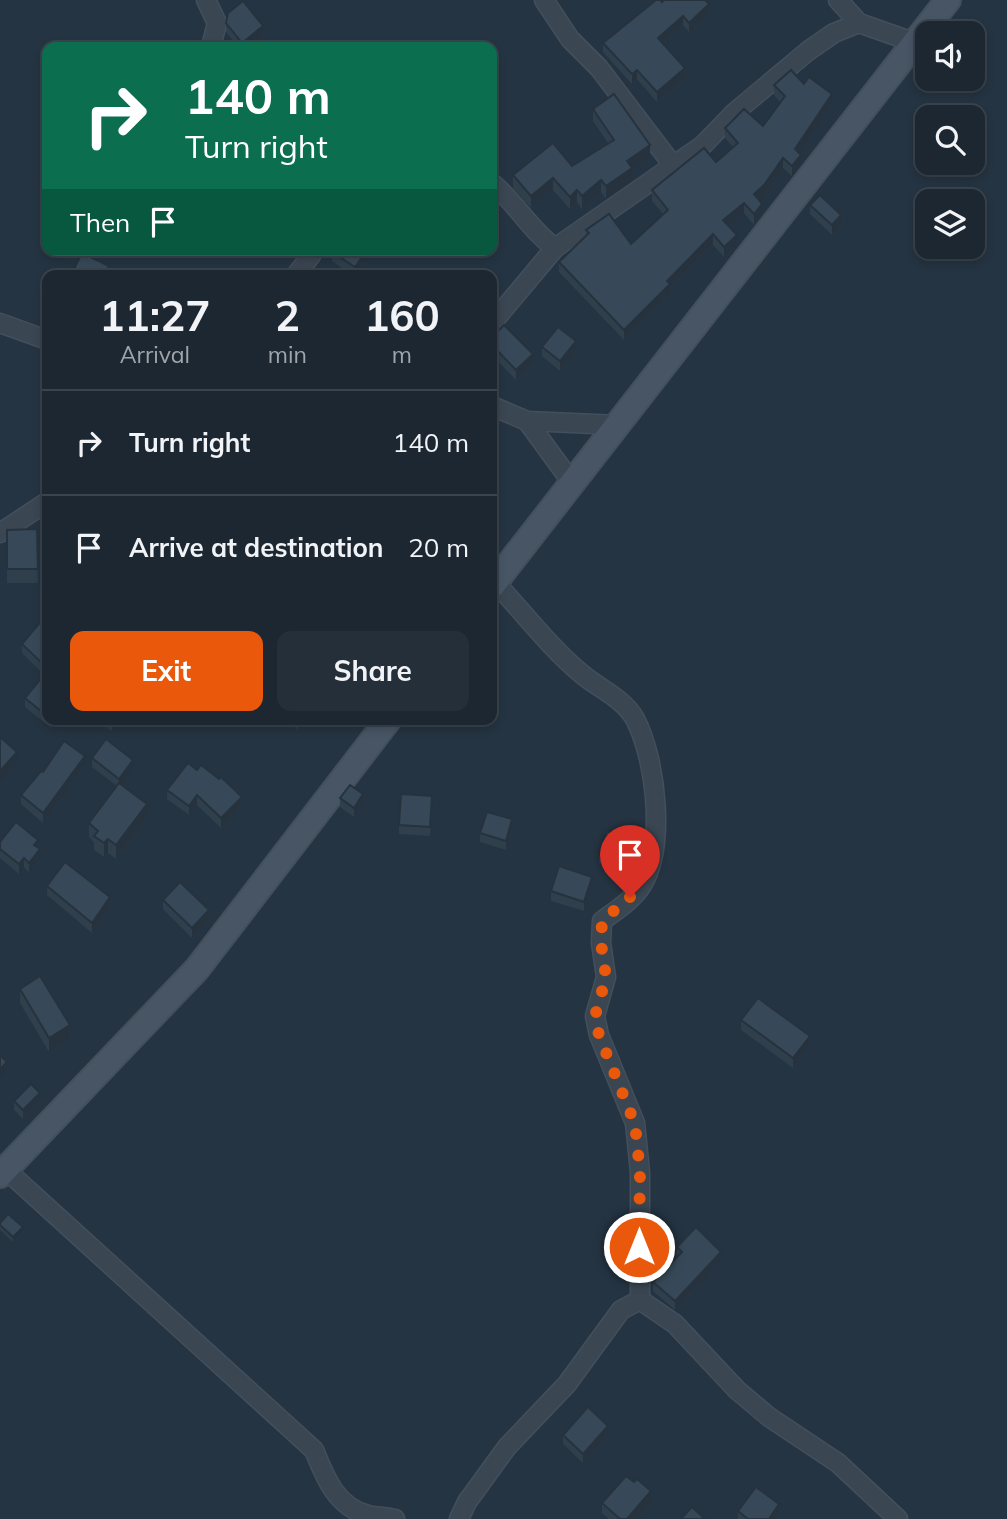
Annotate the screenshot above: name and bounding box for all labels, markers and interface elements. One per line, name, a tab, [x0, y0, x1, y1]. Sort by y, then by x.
map controls	[915, 21, 985, 259]
button: sound	[915, 21, 985, 91]
text: 140 m	[185, 65, 331, 126]
icon: right	[70, 70, 161, 161]
button: search	[915, 105, 985, 175]
text: Turn right	[185, 126, 328, 166]
button: layers	[915, 189, 985, 259]
icon: arrive	[144, 203, 182, 241]
text: Then	[70, 206, 130, 239]
text: 11:27	[99, 289, 210, 342]
text: 2	[275, 289, 300, 342]
text: 160	[364, 289, 440, 342]
text: Arrival	[120, 340, 190, 369]
text: min	[268, 340, 307, 369]
text: m	[392, 340, 412, 369]
icon: right	[70, 424, 108, 462]
text: Turn right	[129, 426, 250, 459]
text: 140 m	[393, 426, 469, 459]
icon: arrive	[70, 529, 108, 567]
text: Arrive at destination	[129, 531, 384, 564]
text: 20 m	[408, 531, 469, 564]
button: Exit	[70, 631, 263, 711]
button: Share	[277, 631, 469, 711]
pin	[600, 825, 660, 897]
icon: arrive	[611, 836, 649, 874]
position arrow	[602, 1210, 676, 1284]

